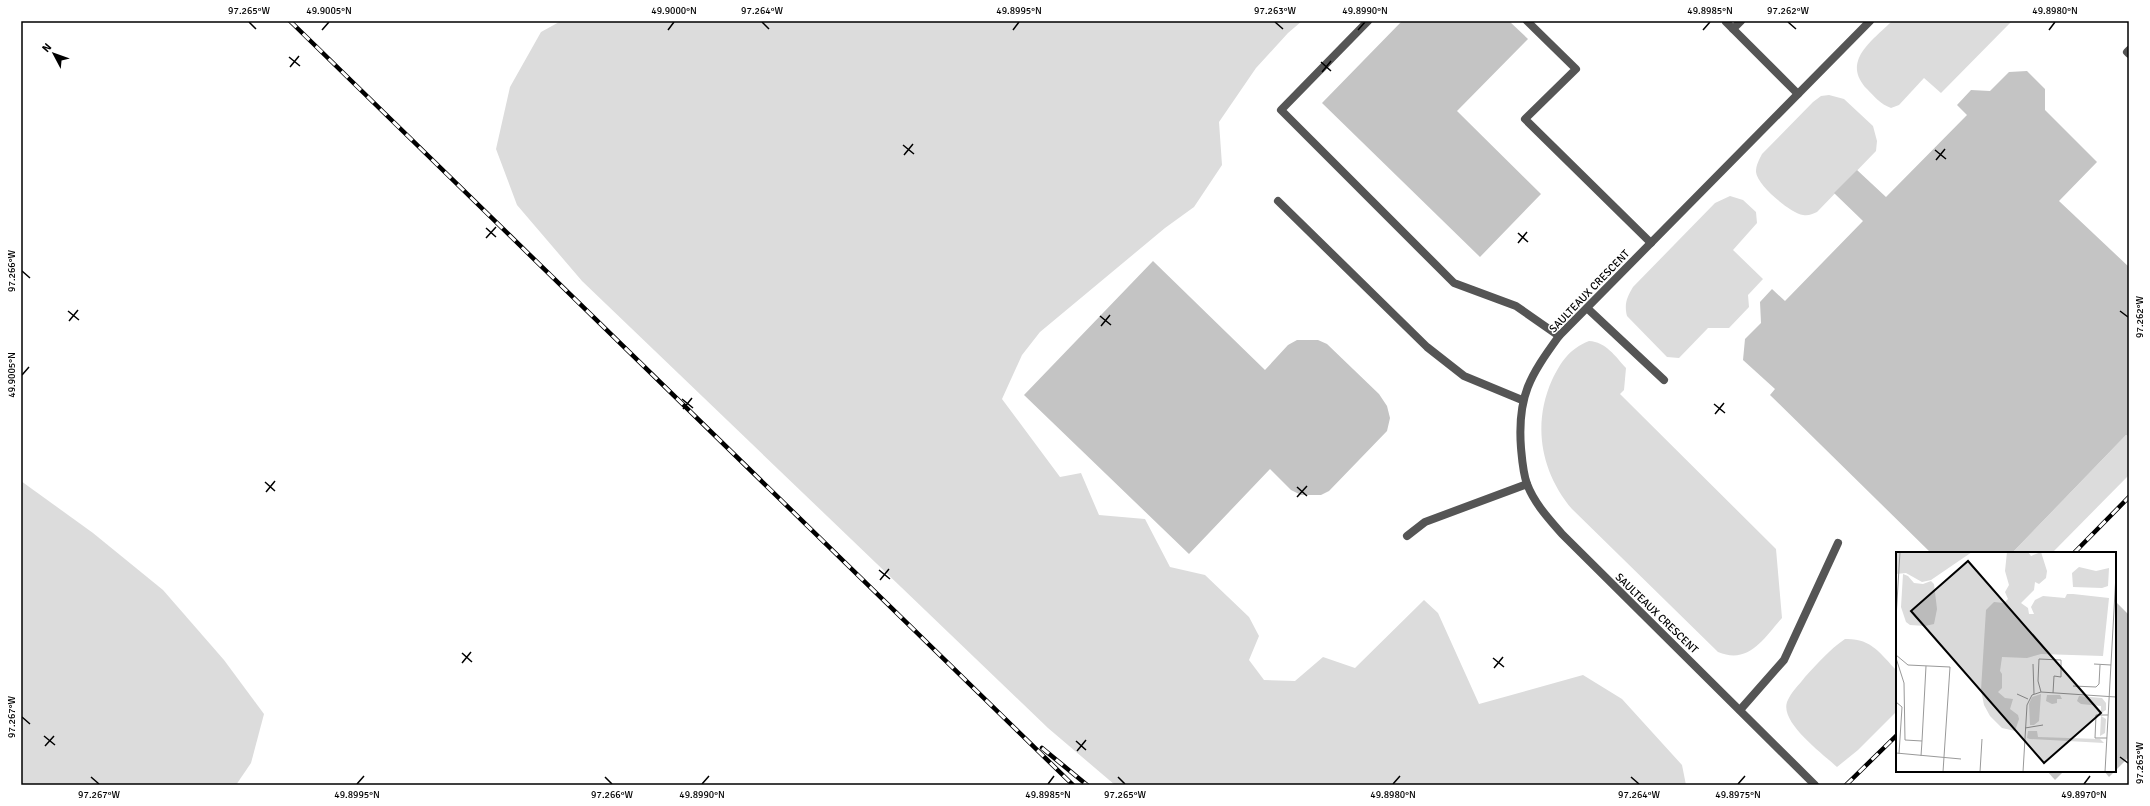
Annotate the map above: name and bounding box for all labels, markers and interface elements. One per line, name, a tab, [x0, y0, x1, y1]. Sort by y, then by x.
text: 97.265°W	[228, 5, 270, 17]
text: 49.9005°N	[306, 5, 352, 17]
text: 49.9000°N	[651, 5, 697, 17]
text: 97.264°W	[741, 5, 783, 17]
text: 49.8995°N	[996, 5, 1042, 17]
text: 97.263°W	[1254, 5, 1296, 17]
text: 49.8990°N	[1342, 5, 1388, 17]
text: 49.8985°N	[1687, 5, 1733, 17]
text: 97.262°W	[1767, 5, 1809, 17]
text: 49.8980°N	[2032, 5, 2078, 17]
north arrow	[34, 34, 74, 74]
text: N	[39, 41, 54, 55]
street label: SAULTEAUX CRESCENT	[1546, 247, 1633, 335]
text: 97.266°W	[6, 250, 18, 292]
text: 97.262°W	[2134, 296, 2146, 338]
text: 49.9005°N	[6, 352, 18, 398]
inset map	[1896, 552, 2116, 772]
street label: SAULTEAUX CRESCENT	[1613, 570, 1701, 657]
text: 97.267°W	[6, 696, 18, 738]
text: 97.263°W	[2134, 742, 2146, 784]
text: 97.267°W	[78, 789, 120, 801]
text: 49.8995°N	[334, 789, 380, 801]
text: 97.266°W	[591, 789, 633, 801]
text: 49.8990°N	[679, 789, 725, 801]
text: 49.8985°N	[1025, 789, 1071, 801]
text: 97.265°W	[1104, 789, 1146, 801]
text: 49.8980°N	[1370, 789, 1416, 801]
text: 97.264°W	[1618, 789, 1660, 801]
text: 49.8975°N	[1715, 789, 1761, 801]
text: 49.8970°N	[2061, 789, 2107, 801]

